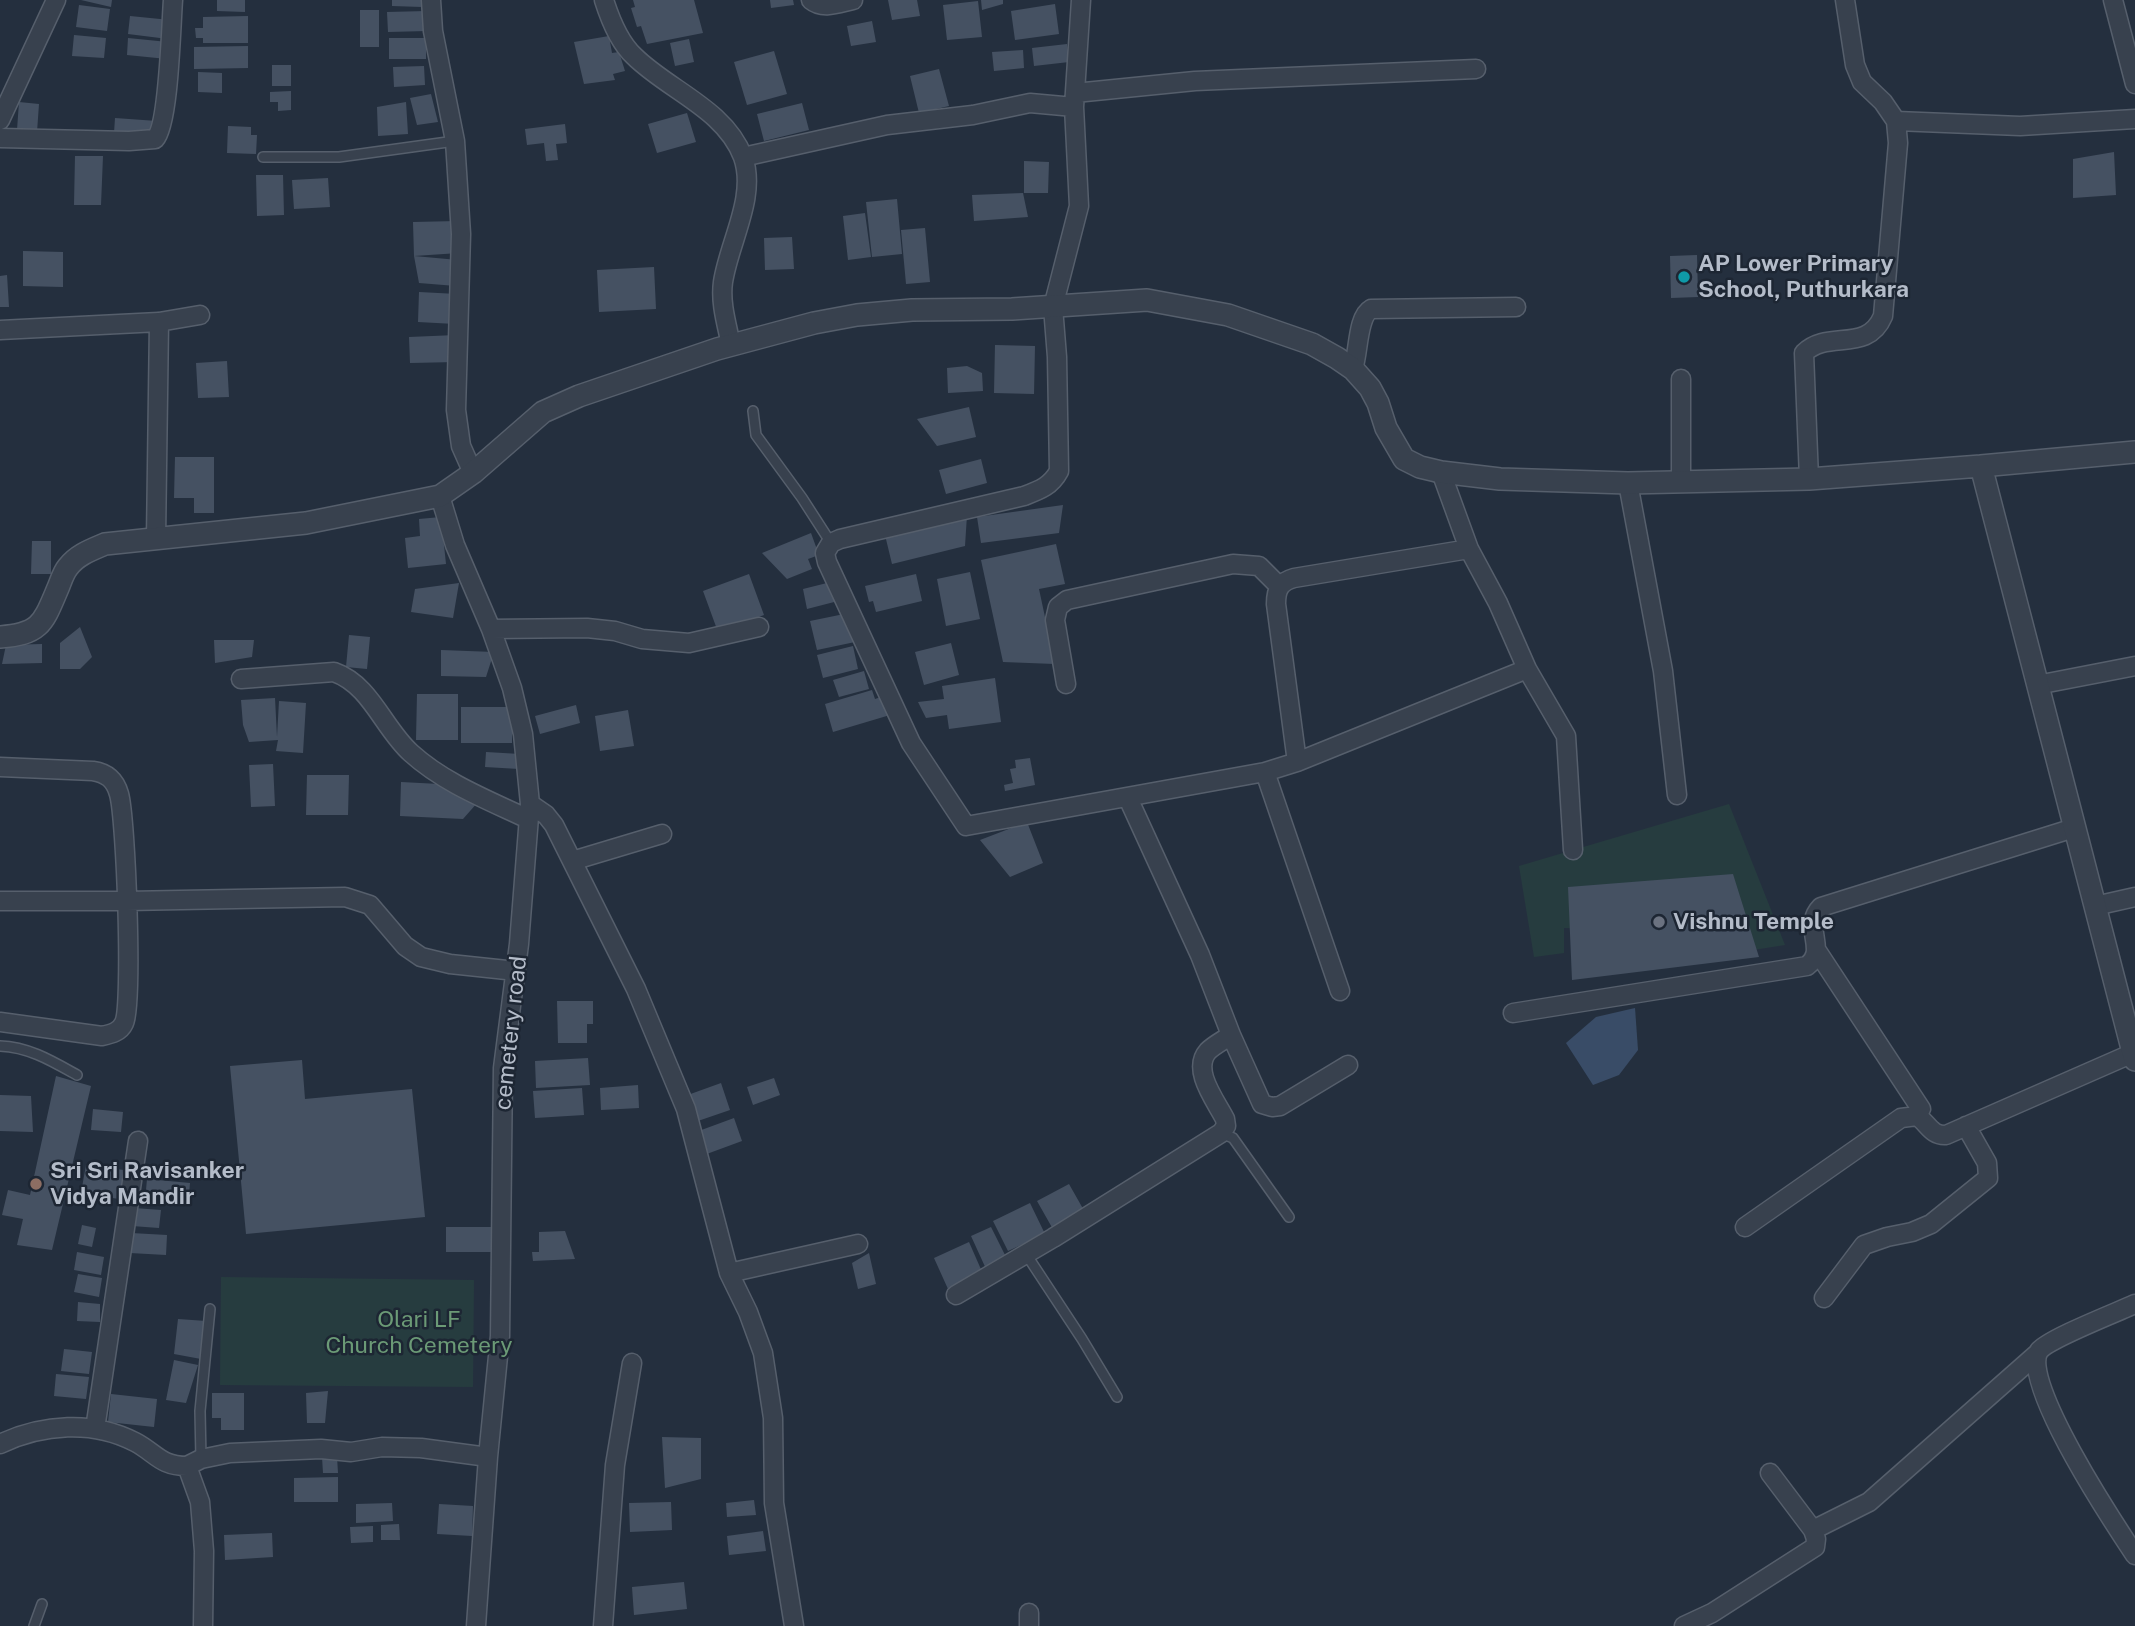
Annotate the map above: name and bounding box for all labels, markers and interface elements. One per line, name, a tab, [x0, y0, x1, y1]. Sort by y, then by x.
place label: AP Lower Primary School, Puthurkara	[1698, 250, 1909, 304]
marker: AP Lower Primary School, Puthurkara	[1676, 269, 1692, 285]
place label: Vishnu Temple	[1673, 908, 1834, 936]
marker: Vishnu Temple	[1651, 914, 1667, 930]
street label: cemetery road	[489, 955, 533, 1111]
place label: Sri Sri Ravisanker Vidya Mandir	[50, 1157, 244, 1211]
marker: Sri Sri Ravisanker Vidya Mandir	[28, 1176, 44, 1192]
park label: Olari LF Church Cemetery	[325, 1306, 513, 1360]

